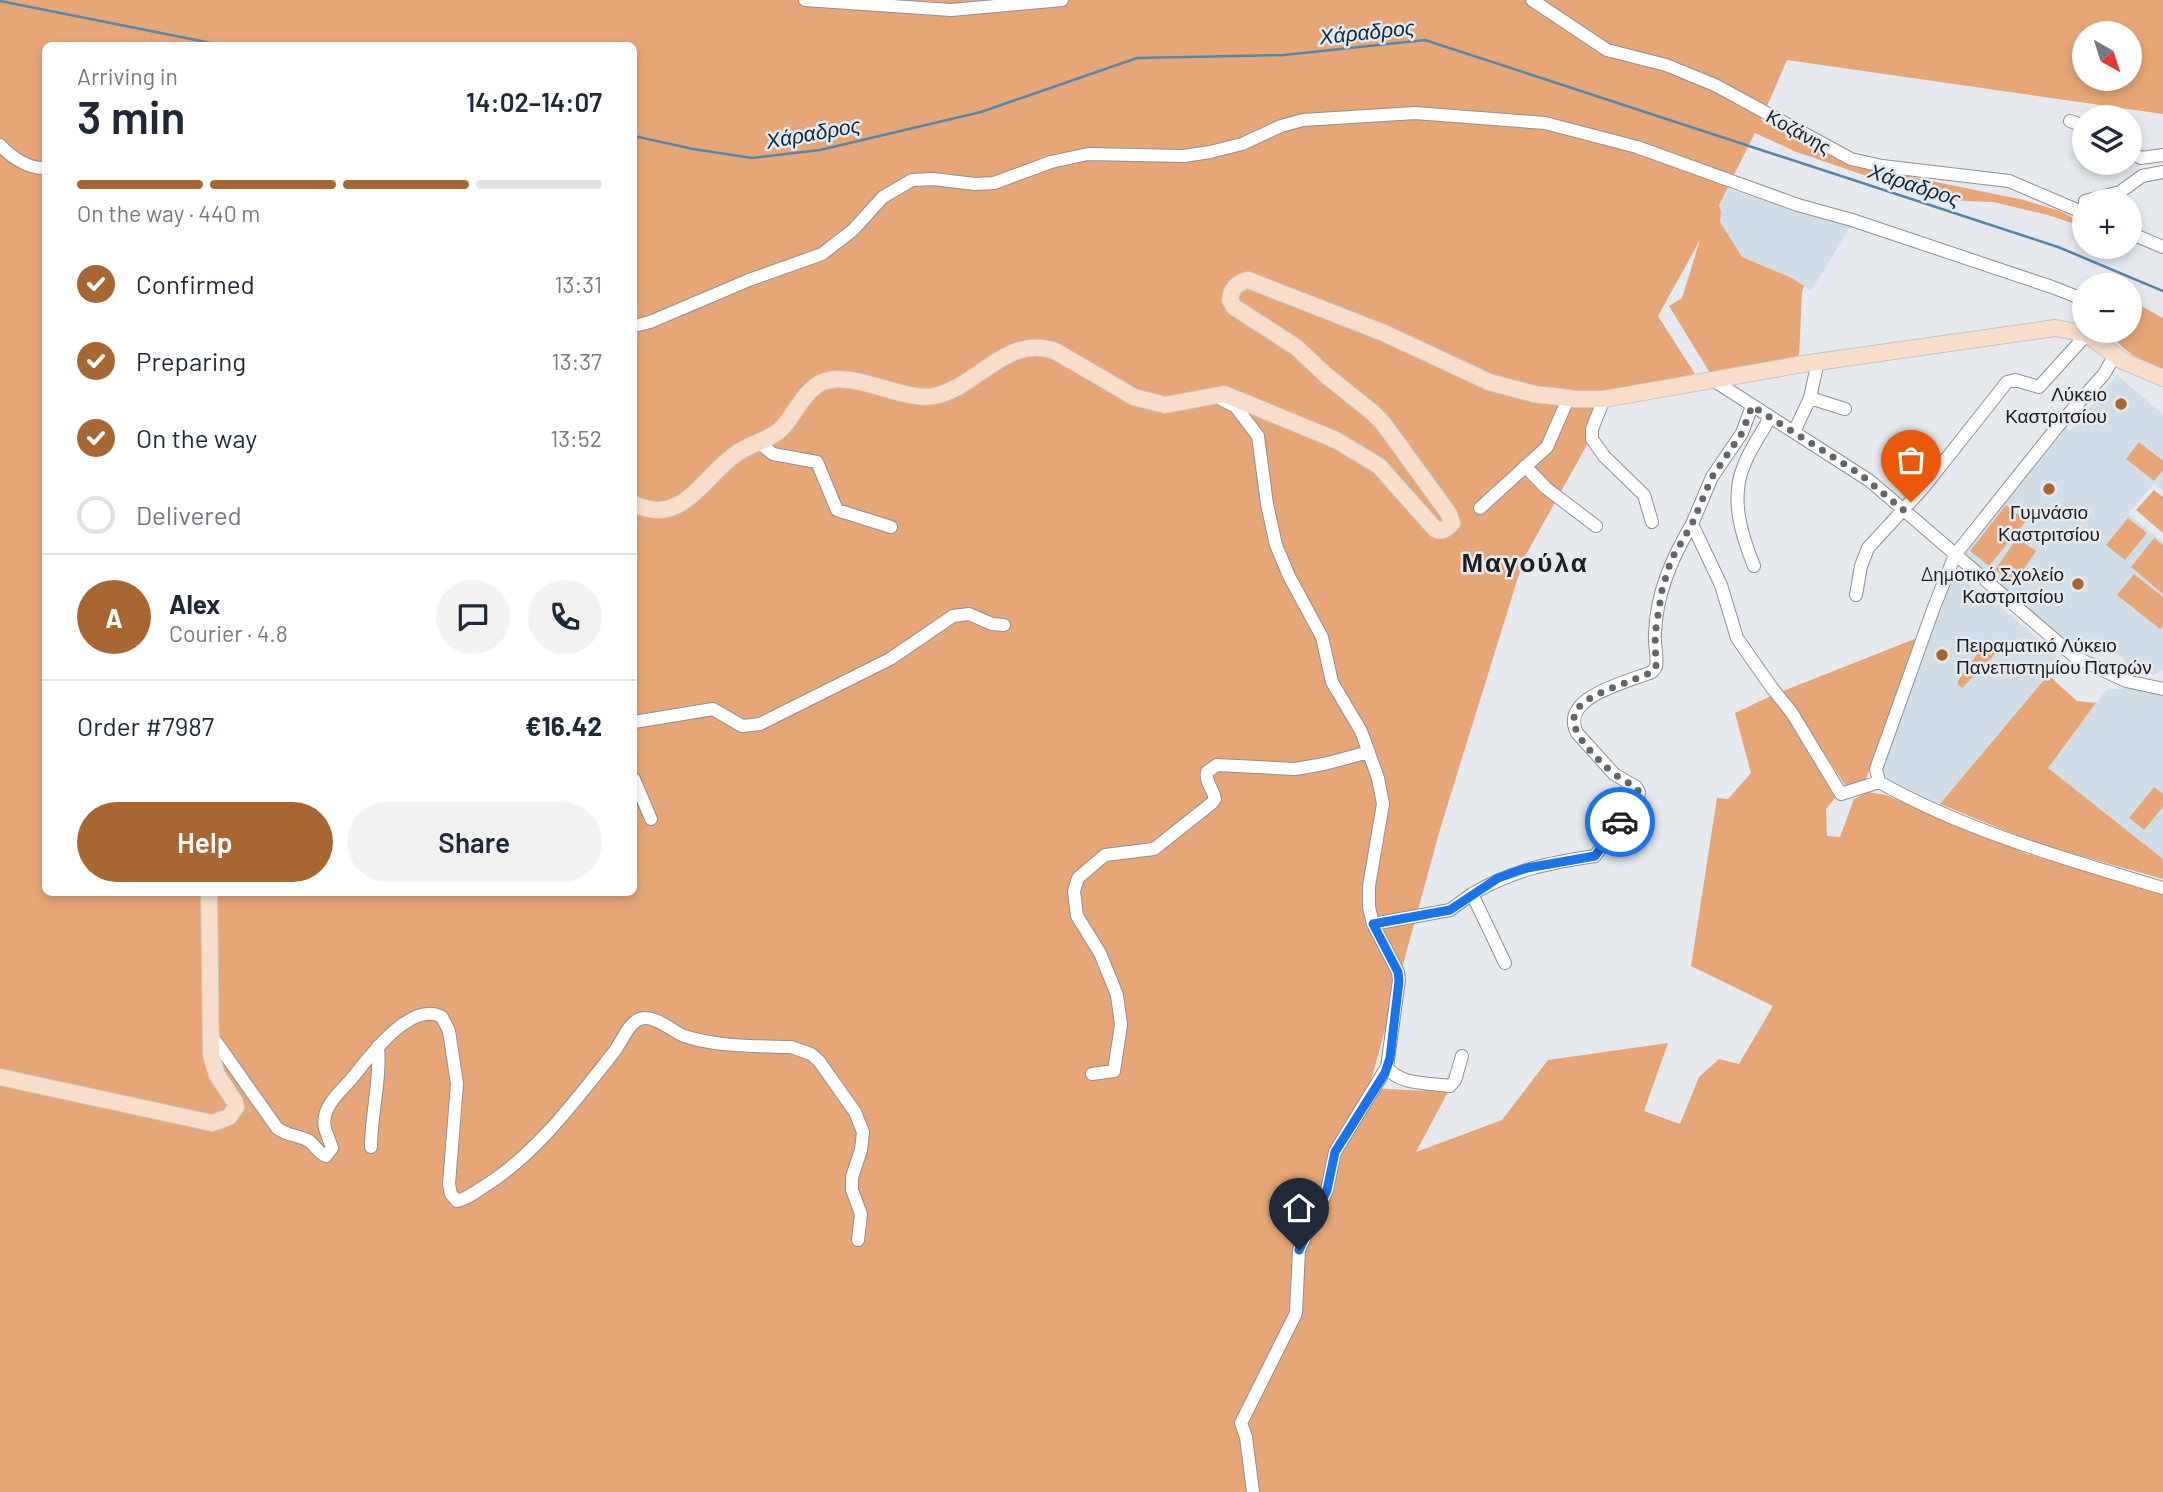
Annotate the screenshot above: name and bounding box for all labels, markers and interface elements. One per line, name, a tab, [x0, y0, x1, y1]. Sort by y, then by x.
water label: Χάραδρος	[1317, 13, 1417, 49]
north arrow	[2072, 21, 2142, 91]
map controls	[2072, 21, 2142, 343]
text: Arriving in	[77, 62, 178, 90]
text: 14:02–14:07	[466, 86, 602, 117]
text: 3 min	[77, 88, 186, 143]
street label: Κοζάνης	[1763, 104, 1835, 158]
button: layers	[2072, 105, 2142, 175]
water label: Χάραδρος	[763, 111, 863, 153]
water label: Χάραδρος	[1865, 157, 1965, 211]
button: +	[2072, 189, 2142, 259]
text: On the way · 440 m	[77, 199, 260, 227]
icon: check	[77, 265, 115, 303]
text: Confirmed	[136, 268, 255, 299]
text: 13:31	[555, 270, 602, 298]
button: −	[2072, 273, 2142, 343]
icon: check	[77, 342, 115, 380]
text: Preparing	[136, 345, 246, 376]
text: 13:37	[552, 347, 602, 375]
place label: Λύκειο Καστριτσίου	[2005, 382, 2107, 427]
marker: Λύκειο Καστριτσίου	[2113, 396, 2129, 412]
icon: check	[77, 419, 115, 457]
text: On the way	[136, 422, 257, 453]
text: 13:52	[550, 424, 602, 452]
pin	[1881, 430, 1941, 502]
icon: bag	[1892, 441, 1930, 479]
marker: Γυμνάσιο Καστριτσίου	[2041, 481, 2057, 497]
text: Delivered	[136, 499, 242, 530]
place label: Γυμνάσιο Καστριτσίου	[1998, 500, 2100, 545]
district label: Μαγούλα	[1461, 546, 1589, 577]
place label: Δημοτικό Σχολείο Καστριτσίου	[1921, 562, 2064, 607]
marker: Δημοτικό Σχολείο Καστριτσίου	[2070, 576, 2086, 592]
button: chat	[436, 580, 510, 654]
button: phone	[528, 580, 602, 654]
text: Alex	[169, 588, 220, 619]
text: A	[105, 602, 123, 633]
text: Courier · 4.8	[169, 619, 288, 647]
place label: Πειραματικό Λύκειο Πανεπιστημίου Πατρών	[1956, 633, 2152, 678]
marker: Πειραματικό Λύκειο Πανεπιστημίου Πατρών	[1934, 647, 1950, 663]
text: Order #7987	[77, 710, 214, 741]
text: €16.42	[525, 710, 602, 741]
courier	[1585, 787, 1655, 857]
button: Help	[77, 802, 333, 882]
button: Share	[347, 802, 602, 882]
icon: car	[1601, 803, 1639, 841]
pin	[1269, 1178, 1329, 1250]
icon: home	[1280, 1189, 1318, 1227]

